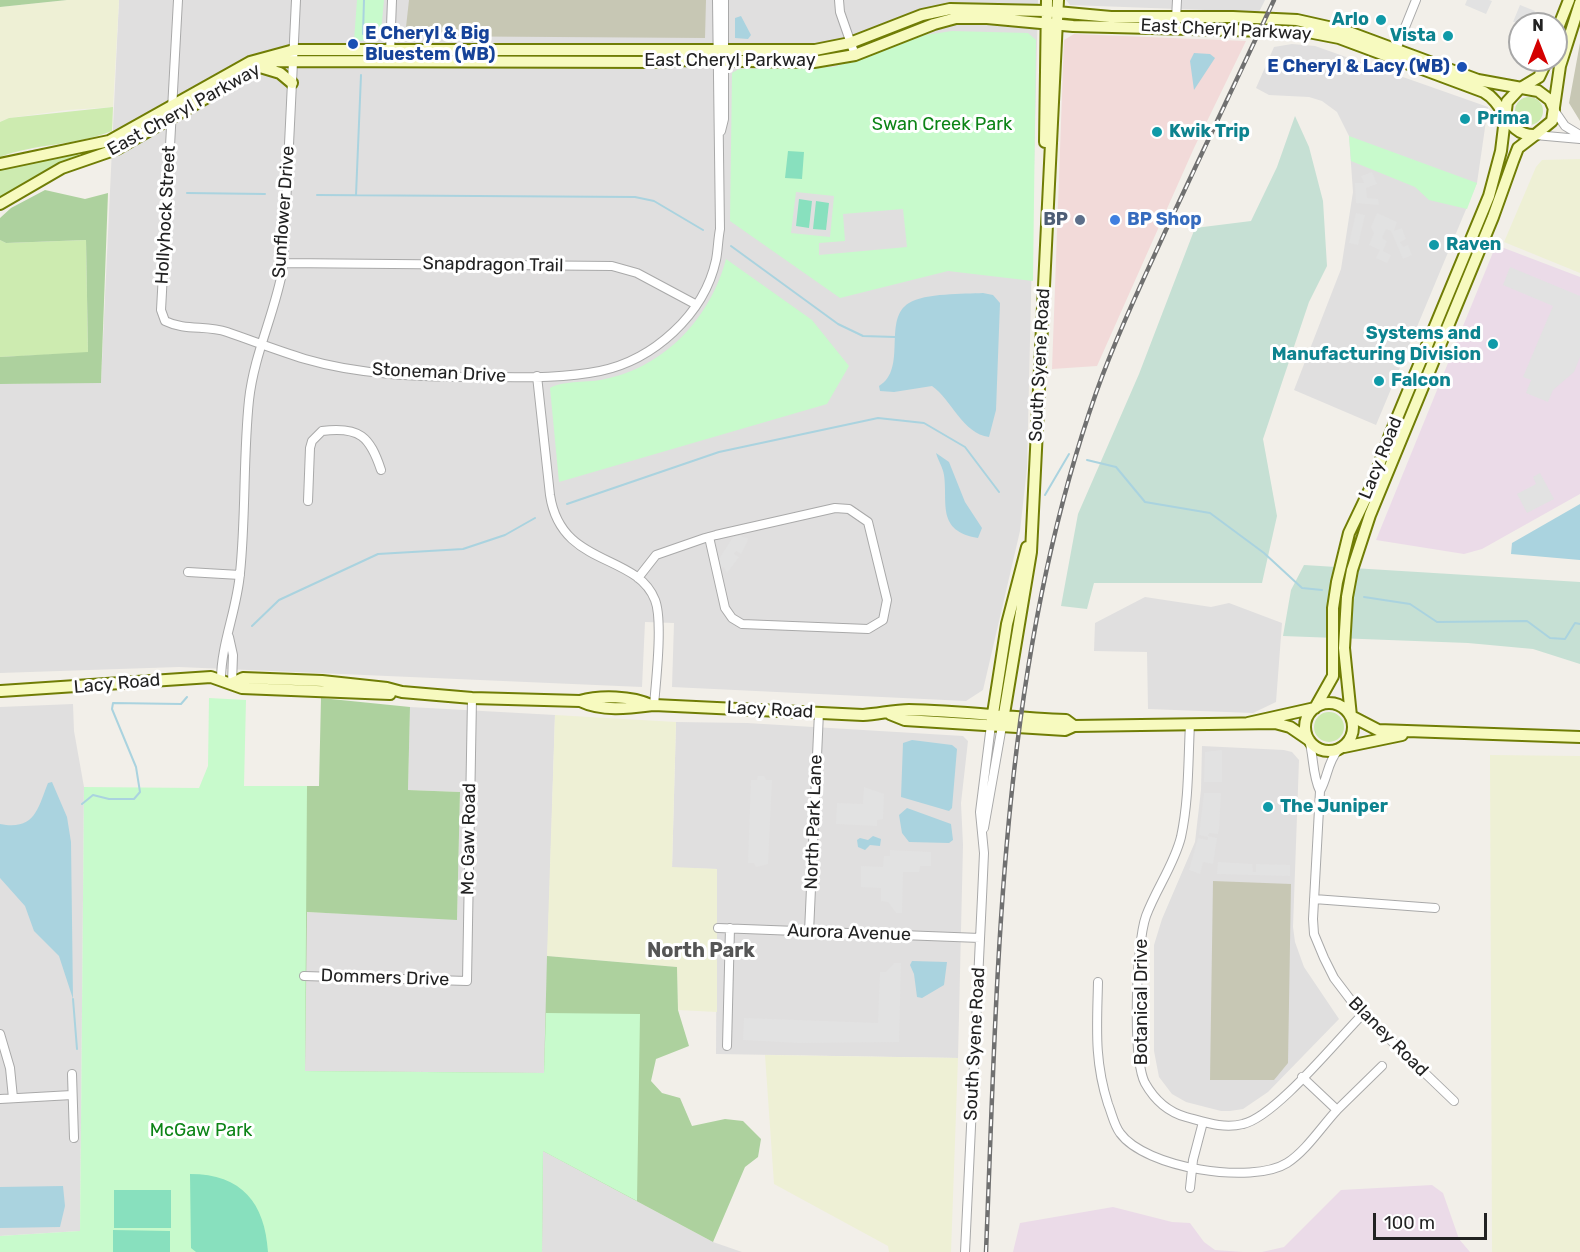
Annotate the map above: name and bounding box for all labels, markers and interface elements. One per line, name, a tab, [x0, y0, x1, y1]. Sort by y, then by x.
place label: Arlo	[1332, 9, 1369, 31]
north arrow	[1508, 12, 1568, 72]
marker: Arlo	[1374, 13, 1388, 27]
street label: East Cheryl Parkway	[1140, 15, 1312, 45]
text: N	[1532, 16, 1544, 35]
place label: E Cheryl & Big Bluestem (WB)	[365, 23, 495, 66]
place label: Vista	[1390, 25, 1436, 47]
marker: Vista	[1441, 29, 1455, 43]
marker: E Cheryl & Big Bluestem (WB)	[346, 37, 360, 51]
street label: East Cheryl Parkway	[644, 50, 816, 72]
place label: E Cheryl & Lacy (WB)	[1267, 56, 1450, 78]
street label: East Cheryl Parkway	[104, 59, 264, 161]
marker: E Cheryl & Lacy (WB)	[1455, 60, 1469, 74]
place label: Prima	[1477, 108, 1530, 130]
marker: Prima	[1458, 112, 1472, 126]
park label: Swan Creek Park	[872, 114, 1012, 136]
place label: Kwik Trip	[1169, 121, 1250, 143]
marker: Kwik Trip	[1150, 125, 1164, 139]
street label: Hollyhock Street	[152, 145, 180, 285]
street label: Sunflower Drive	[269, 145, 299, 279]
place label: BP	[1043, 209, 1068, 231]
place label: BP Shop	[1127, 209, 1202, 231]
marker: BP	[1073, 213, 1087, 227]
marker: BP Shop	[1108, 213, 1122, 227]
place label: Raven	[1446, 234, 1501, 256]
marker: Raven	[1427, 238, 1441, 252]
street label: Snapdragon Trail	[422, 253, 564, 277]
street label: South Syene Road	[1025, 288, 1055, 442]
place label: Systems and Manufacturing Division	[1272, 323, 1481, 366]
marker: Systems and Manufacturing Division	[1486, 337, 1500, 351]
street label: Stoneman Drive	[371, 359, 507, 387]
place label: Falcon	[1391, 370, 1451, 392]
marker: Falcon	[1372, 374, 1386, 388]
street label: Lacy Road	[1355, 414, 1407, 502]
street label: Lacy Road	[73, 669, 161, 699]
street label: Lacy Road	[726, 697, 814, 723]
street label: North Park Lane	[801, 754, 827, 890]
street label: Mc Gaw Road	[457, 783, 481, 895]
place label: The Juniper	[1280, 796, 1388, 818]
marker: The Juniper	[1261, 800, 1275, 814]
street label: Aurora Avenue	[787, 920, 911, 946]
district label: North Park	[647, 939, 755, 963]
street label: Botanical Drive	[1131, 939, 1153, 1065]
street label: Dommers Drive	[320, 965, 450, 991]
street label: South Syene Road	[960, 967, 990, 1121]
street label: Blaney Road	[1344, 993, 1432, 1081]
park label: McGaw Park	[150, 1120, 252, 1142]
scale bar	[1376, 1201, 1490, 1239]
text: 100 m	[1384, 1212, 1435, 1234]

